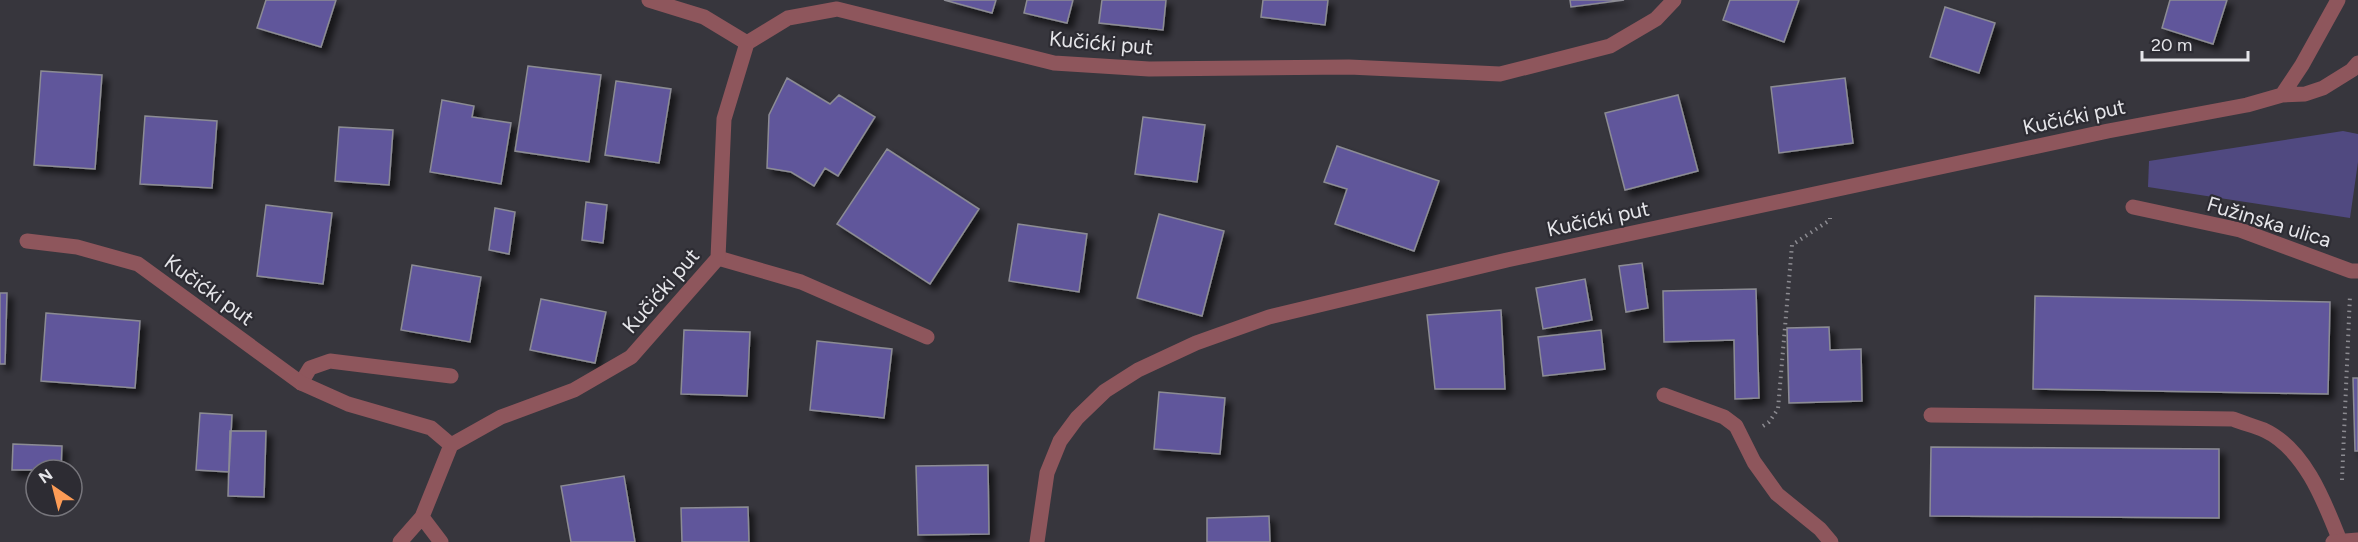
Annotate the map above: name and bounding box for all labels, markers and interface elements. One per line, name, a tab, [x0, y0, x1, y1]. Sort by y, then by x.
scale bar	[2142, 24, 2248, 62]
street label: Kučićki put	[1048, 26, 1154, 60]
text: 20 m	[2151, 34, 2192, 56]
street label: Kučićki put	[2020, 93, 2128, 140]
street label: Fužinska ulica	[2204, 191, 2334, 252]
street label: Kučićki put	[1544, 195, 1652, 242]
street label: Kučićki put	[617, 243, 704, 338]
street label: Kučićki put	[160, 249, 259, 330]
north arrow	[24, 458, 84, 518]
text: N	[35, 465, 56, 487]

